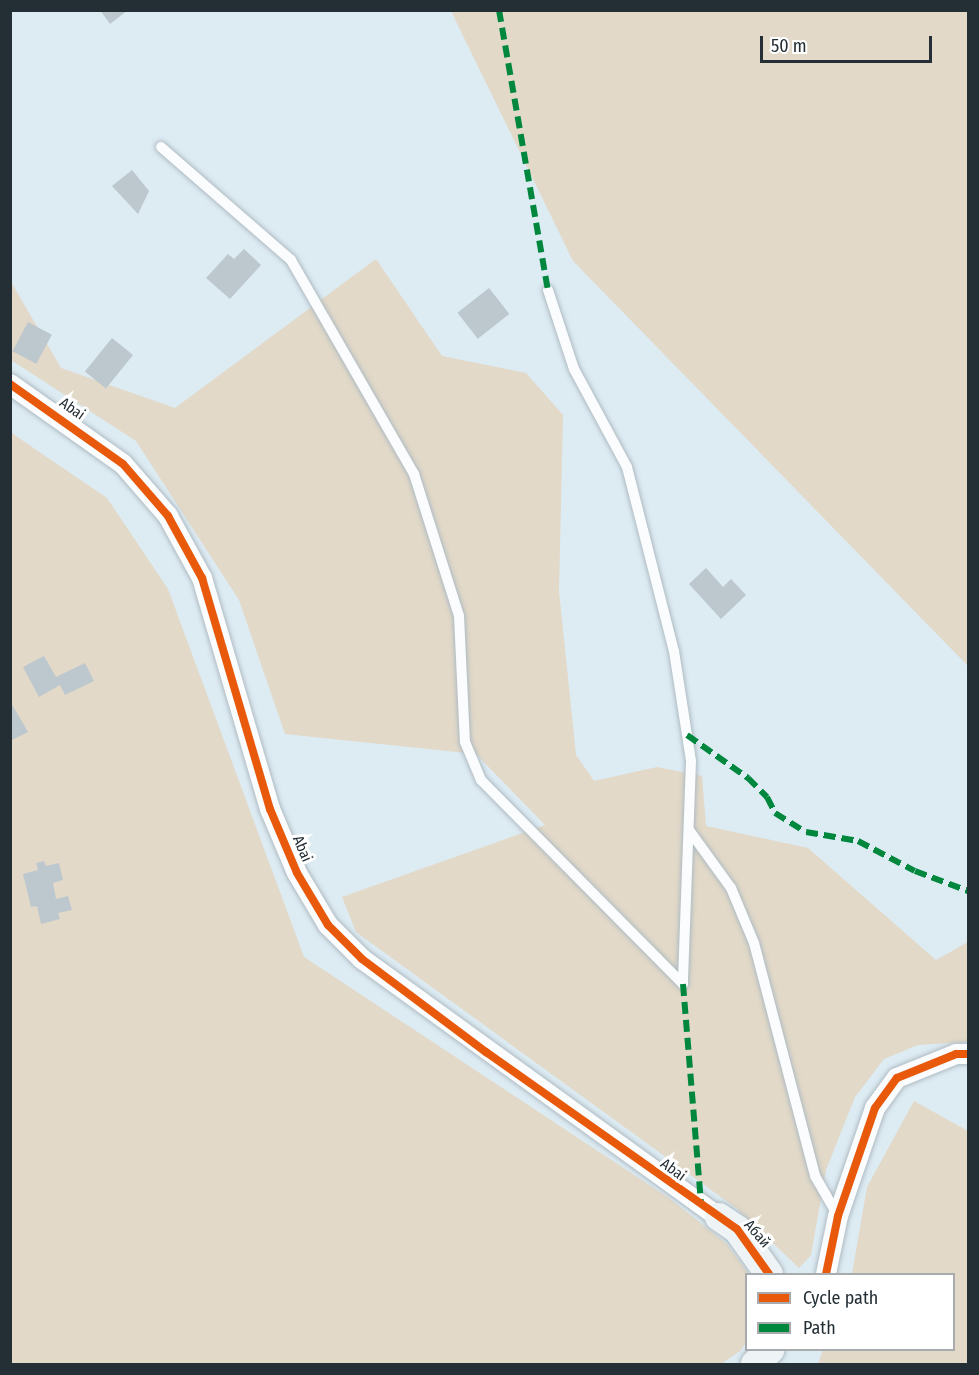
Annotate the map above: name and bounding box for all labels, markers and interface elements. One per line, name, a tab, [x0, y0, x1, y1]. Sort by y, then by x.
scale bar	[763, 24, 936, 62]
text: 50 m	[771, 35, 807, 57]
street label: Abai	[56, 394, 88, 424]
street label: Abai	[288, 833, 316, 865]
street label: Abai	[657, 1155, 689, 1185]
street label: Абай	[740, 1216, 774, 1252]
legend	[745, 1273, 955, 1351]
text: Cycle path	[803, 1287, 878, 1309]
text: Path	[803, 1317, 836, 1339]

